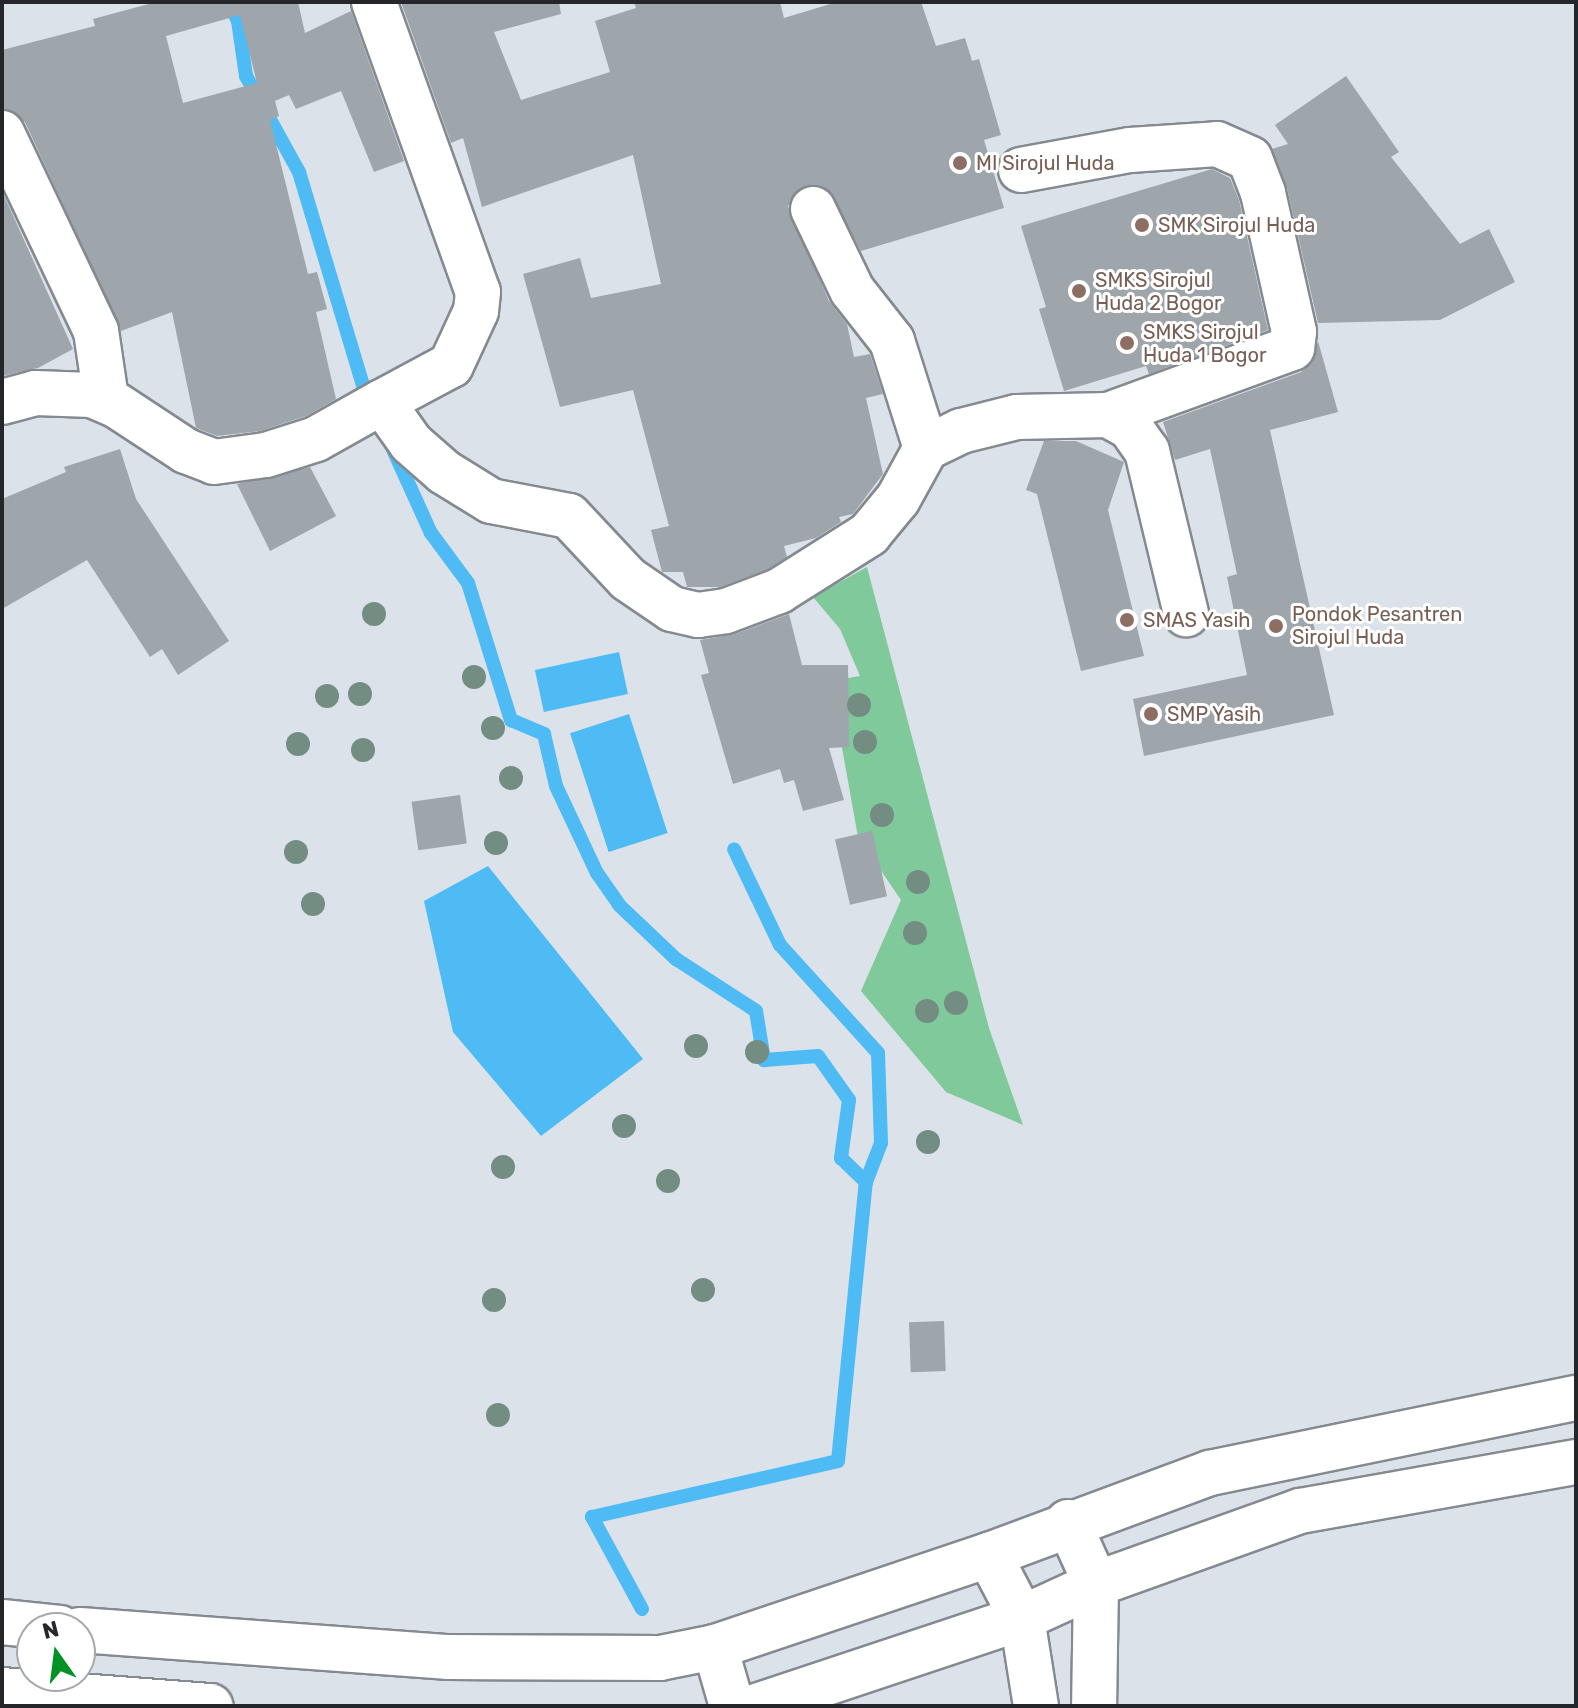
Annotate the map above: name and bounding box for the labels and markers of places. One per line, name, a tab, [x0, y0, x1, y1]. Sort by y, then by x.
place label: MI Sirojul Huda	[976, 151, 1115, 175]
marker: MI Sirojul Huda	[951, 154, 969, 172]
place label: SMK Sirojul Huda	[1158, 213, 1316, 237]
marker: SMK Sirojul Huda	[1133, 216, 1151, 234]
place label: SMKS Sirojul Huda 2 Bogor	[1095, 268, 1222, 315]
marker: SMKS Sirojul Huda 2 Bogor	[1070, 282, 1088, 300]
place label: SMKS Sirojul Huda 1 Bogor	[1143, 320, 1266, 367]
marker: SMKS Sirojul Huda 1 Bogor	[1118, 334, 1136, 352]
place label: Pondok Pesantren Sirojul Huda	[1292, 602, 1463, 649]
place label: SMAS Yasih	[1143, 608, 1251, 632]
marker: SMAS Yasih	[1118, 611, 1136, 629]
marker: Pondok Pesantren Sirojul Huda	[1267, 617, 1285, 635]
place label: SMP Yasih	[1167, 702, 1262, 726]
marker: SMP Yasih	[1142, 705, 1160, 723]

